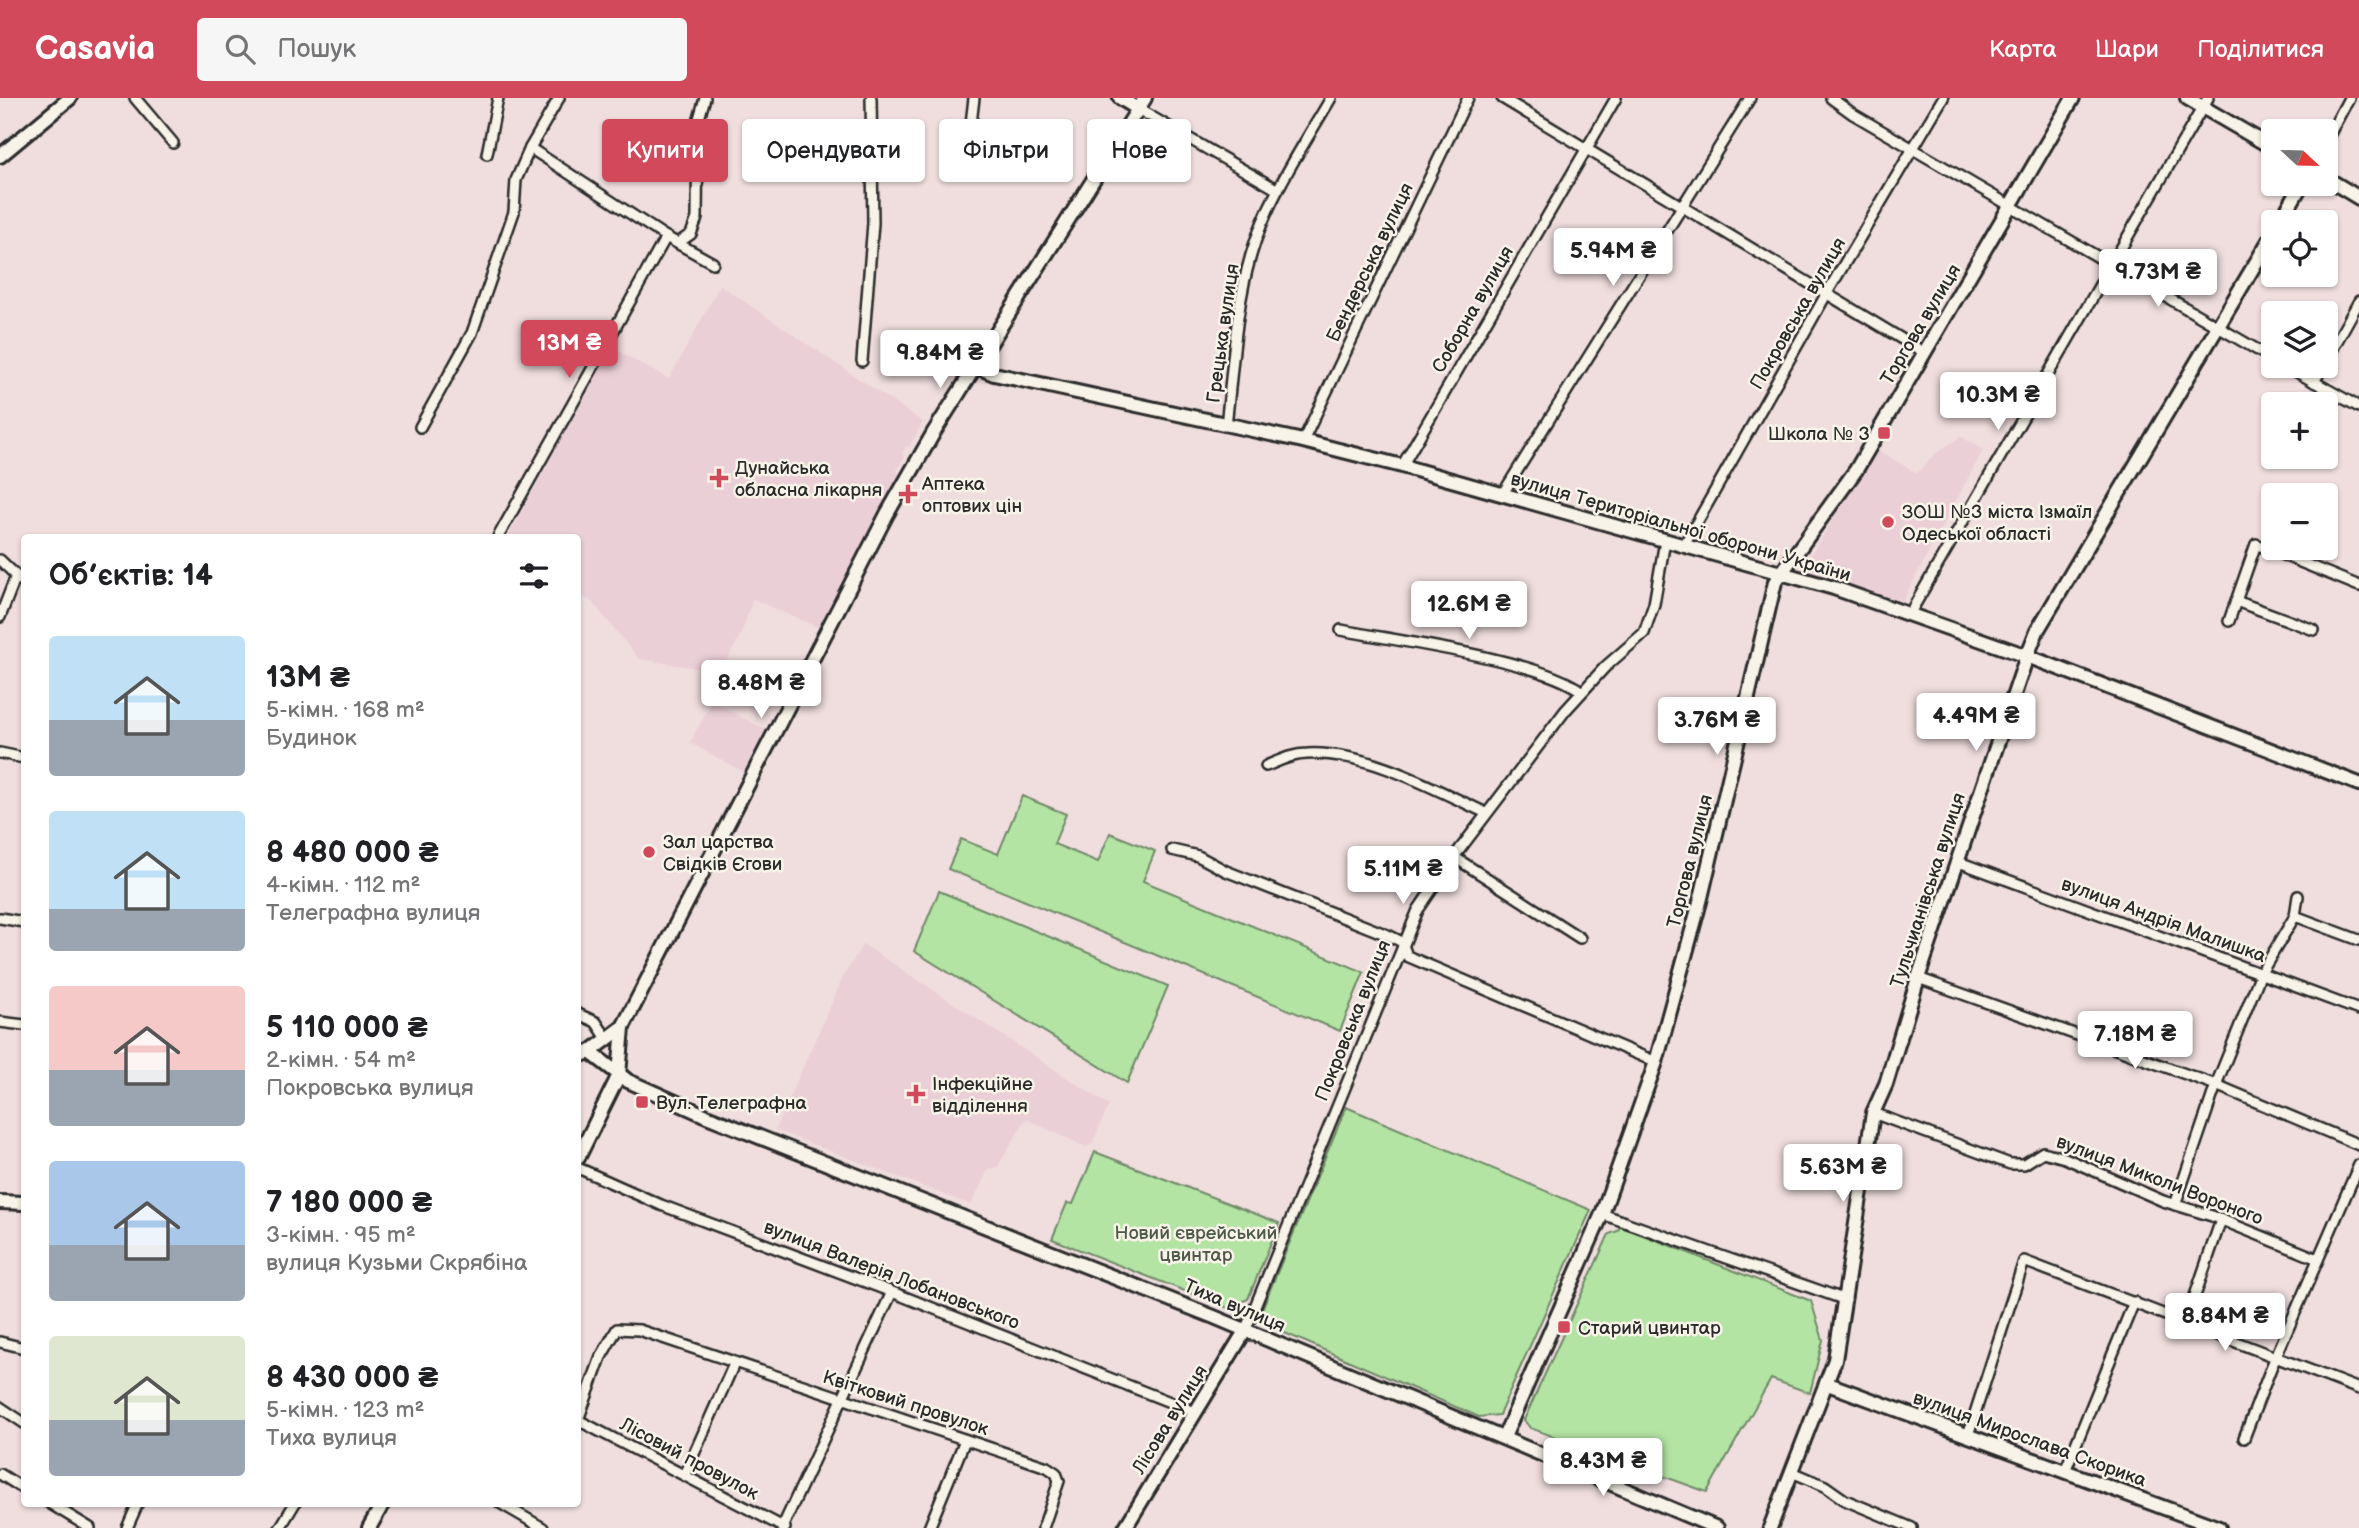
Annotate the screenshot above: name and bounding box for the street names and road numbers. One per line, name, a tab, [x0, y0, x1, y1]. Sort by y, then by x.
street label: Бендерська вулиця	[1322, 179, 1419, 346]
street label: Покровська вулиця	[1745, 234, 1851, 394]
street label: Соборна вулиця	[1428, 242, 1519, 377]
street label: Торгова вулиця	[1876, 260, 1966, 389]
street label: Грецька вулиця	[1202, 262, 1245, 404]
street label: вулиця Територіальної оборони України	[1508, 468, 1853, 587]
street label: Тульчианівська вулиця	[1886, 790, 1971, 991]
street label: Торгова вулиця	[1663, 792, 1718, 930]
street label: вулиця Андрія Малишка	[2058, 873, 2269, 968]
street label: Покровська вулиця	[1311, 937, 1396, 1104]
street label: вулиця Миколи Вороного	[2053, 1130, 2266, 1231]
street label: вулиця Валерія Лобановського	[760, 1216, 1023, 1335]
street label: Тиха вулиця	[1180, 1275, 1289, 1338]
street label: Лісова вулиця	[1127, 1361, 1213, 1479]
street label: Квітковий провулок	[820, 1366, 991, 1441]
street label: вулиця Мирослава Скорика	[1910, 1386, 2149, 1492]
street label: Лісовий провулок	[615, 1413, 763, 1506]

